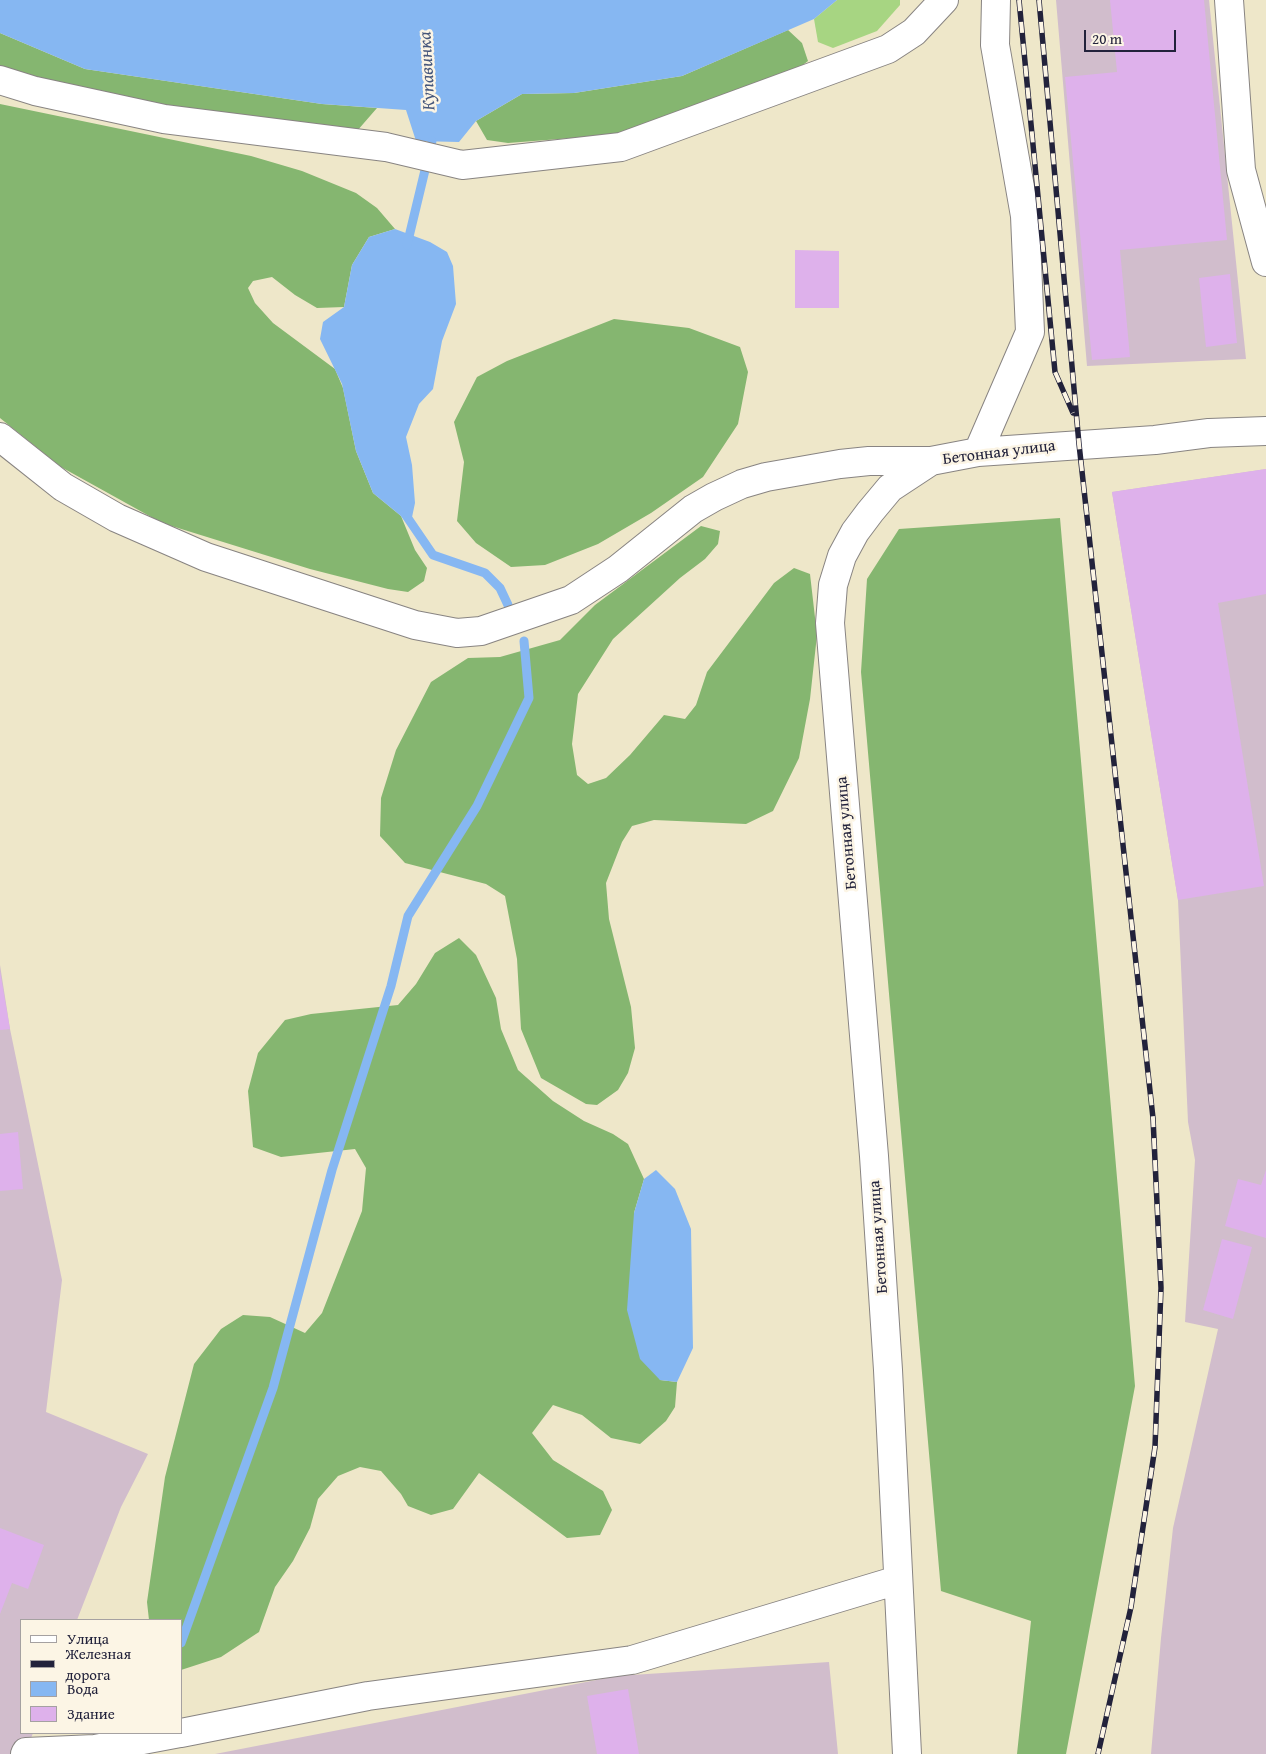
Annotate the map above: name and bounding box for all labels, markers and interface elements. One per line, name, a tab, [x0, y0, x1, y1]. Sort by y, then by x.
scale bar	[1086, 20, 1178, 52]
text: 20 m	[1092, 28, 1122, 49]
water label: Купавинка	[415, 31, 441, 111]
street label: Бетонная улица	[942, 437, 1056, 469]
street label: Бетонная улица	[832, 776, 862, 890]
street label: Бетонная улица	[865, 1180, 893, 1294]
legend	[20, 1619, 182, 1734]
text: Улица	[67, 1628, 109, 1649]
text: Железная дорога	[65, 1643, 131, 1685]
text: Вода	[67, 1678, 98, 1699]
text: Здание	[67, 1703, 115, 1724]

